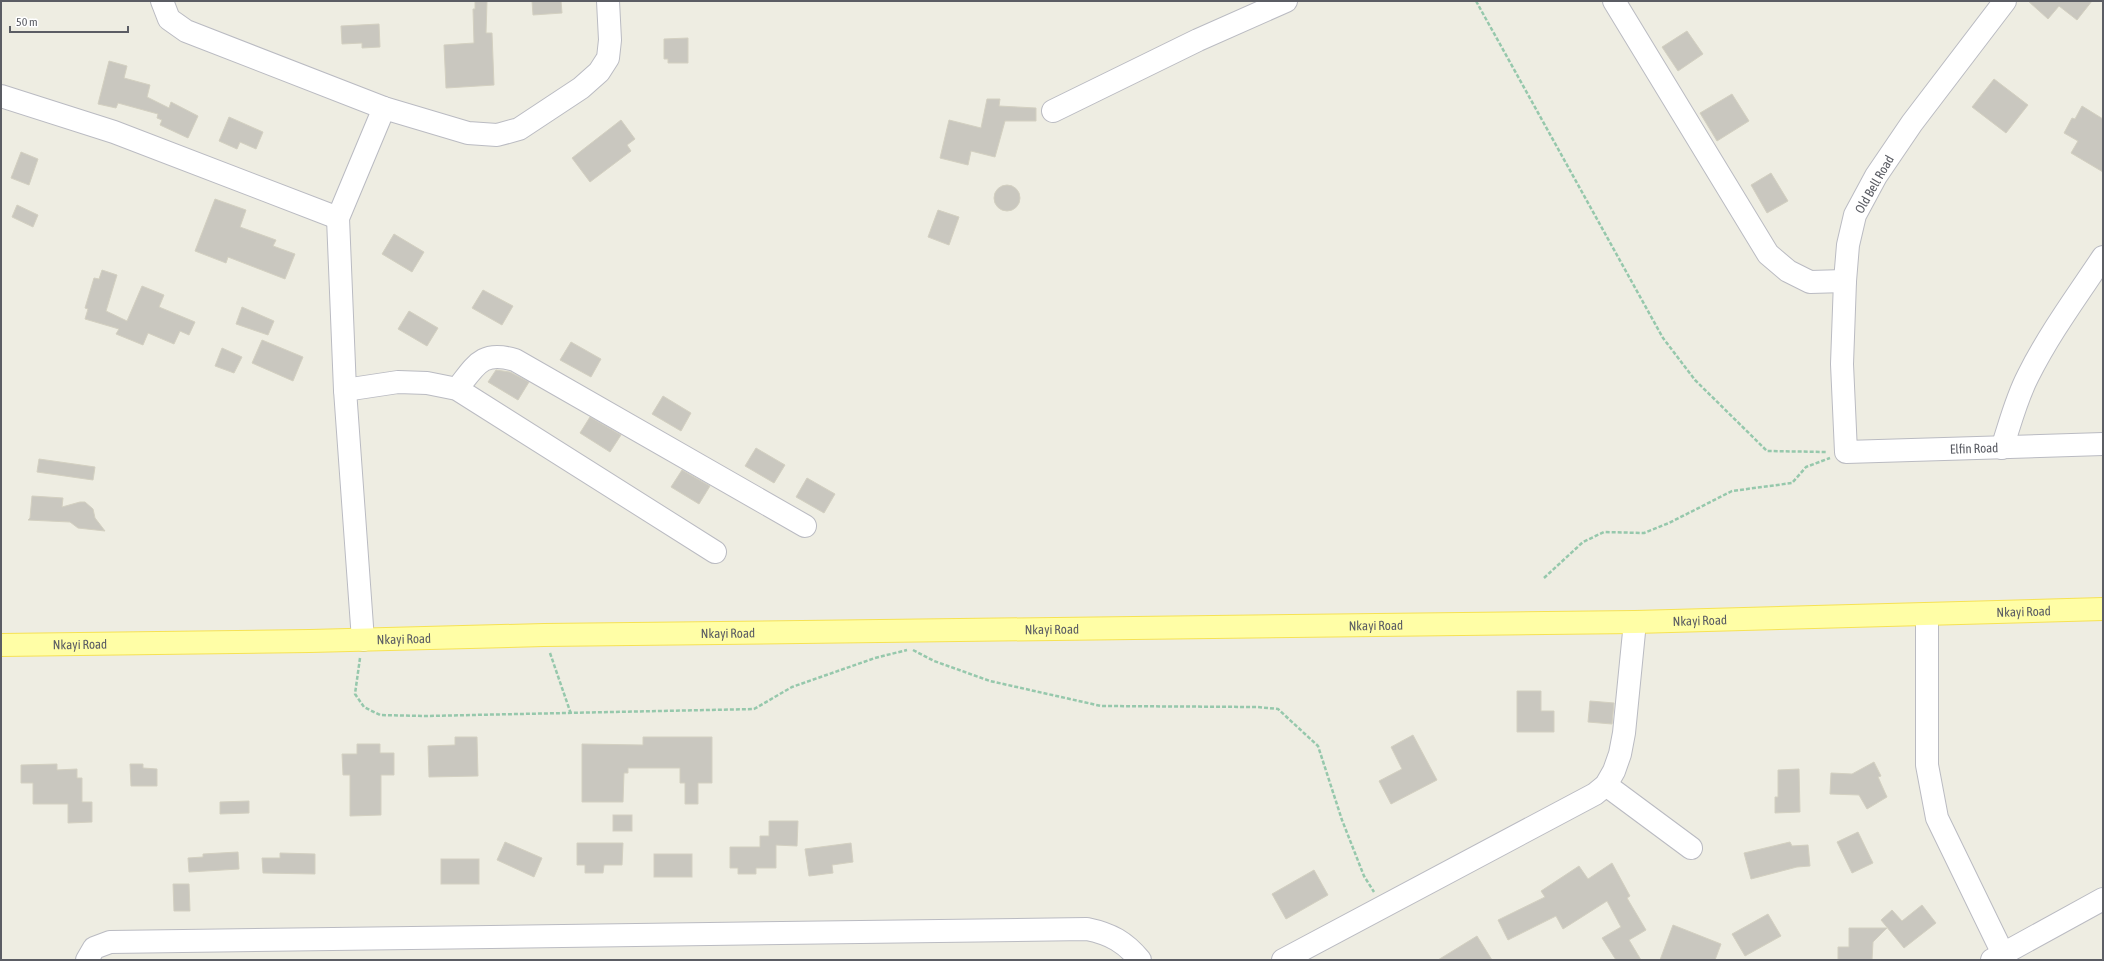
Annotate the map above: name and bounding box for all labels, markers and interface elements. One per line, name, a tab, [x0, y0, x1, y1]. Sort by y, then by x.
scale bar	[10, 8, 128, 34]
text: 50 m	[16, 15, 38, 29]
street label: Old Bell Road	[1852, 153, 1897, 216]
street label: Elfin Road	[1950, 440, 1999, 457]
street label: Nkayi Road	[1996, 603, 2051, 620]
street label: Nkayi Road	[1672, 612, 1727, 629]
street label: Nkayi Road	[1349, 618, 1403, 633]
street label: Nkayi Road	[1025, 622, 1079, 637]
street label: Nkayi Road	[701, 625, 755, 641]
street label: Nkayi Road	[377, 631, 431, 647]
street label: Nkayi Road	[53, 637, 107, 652]

